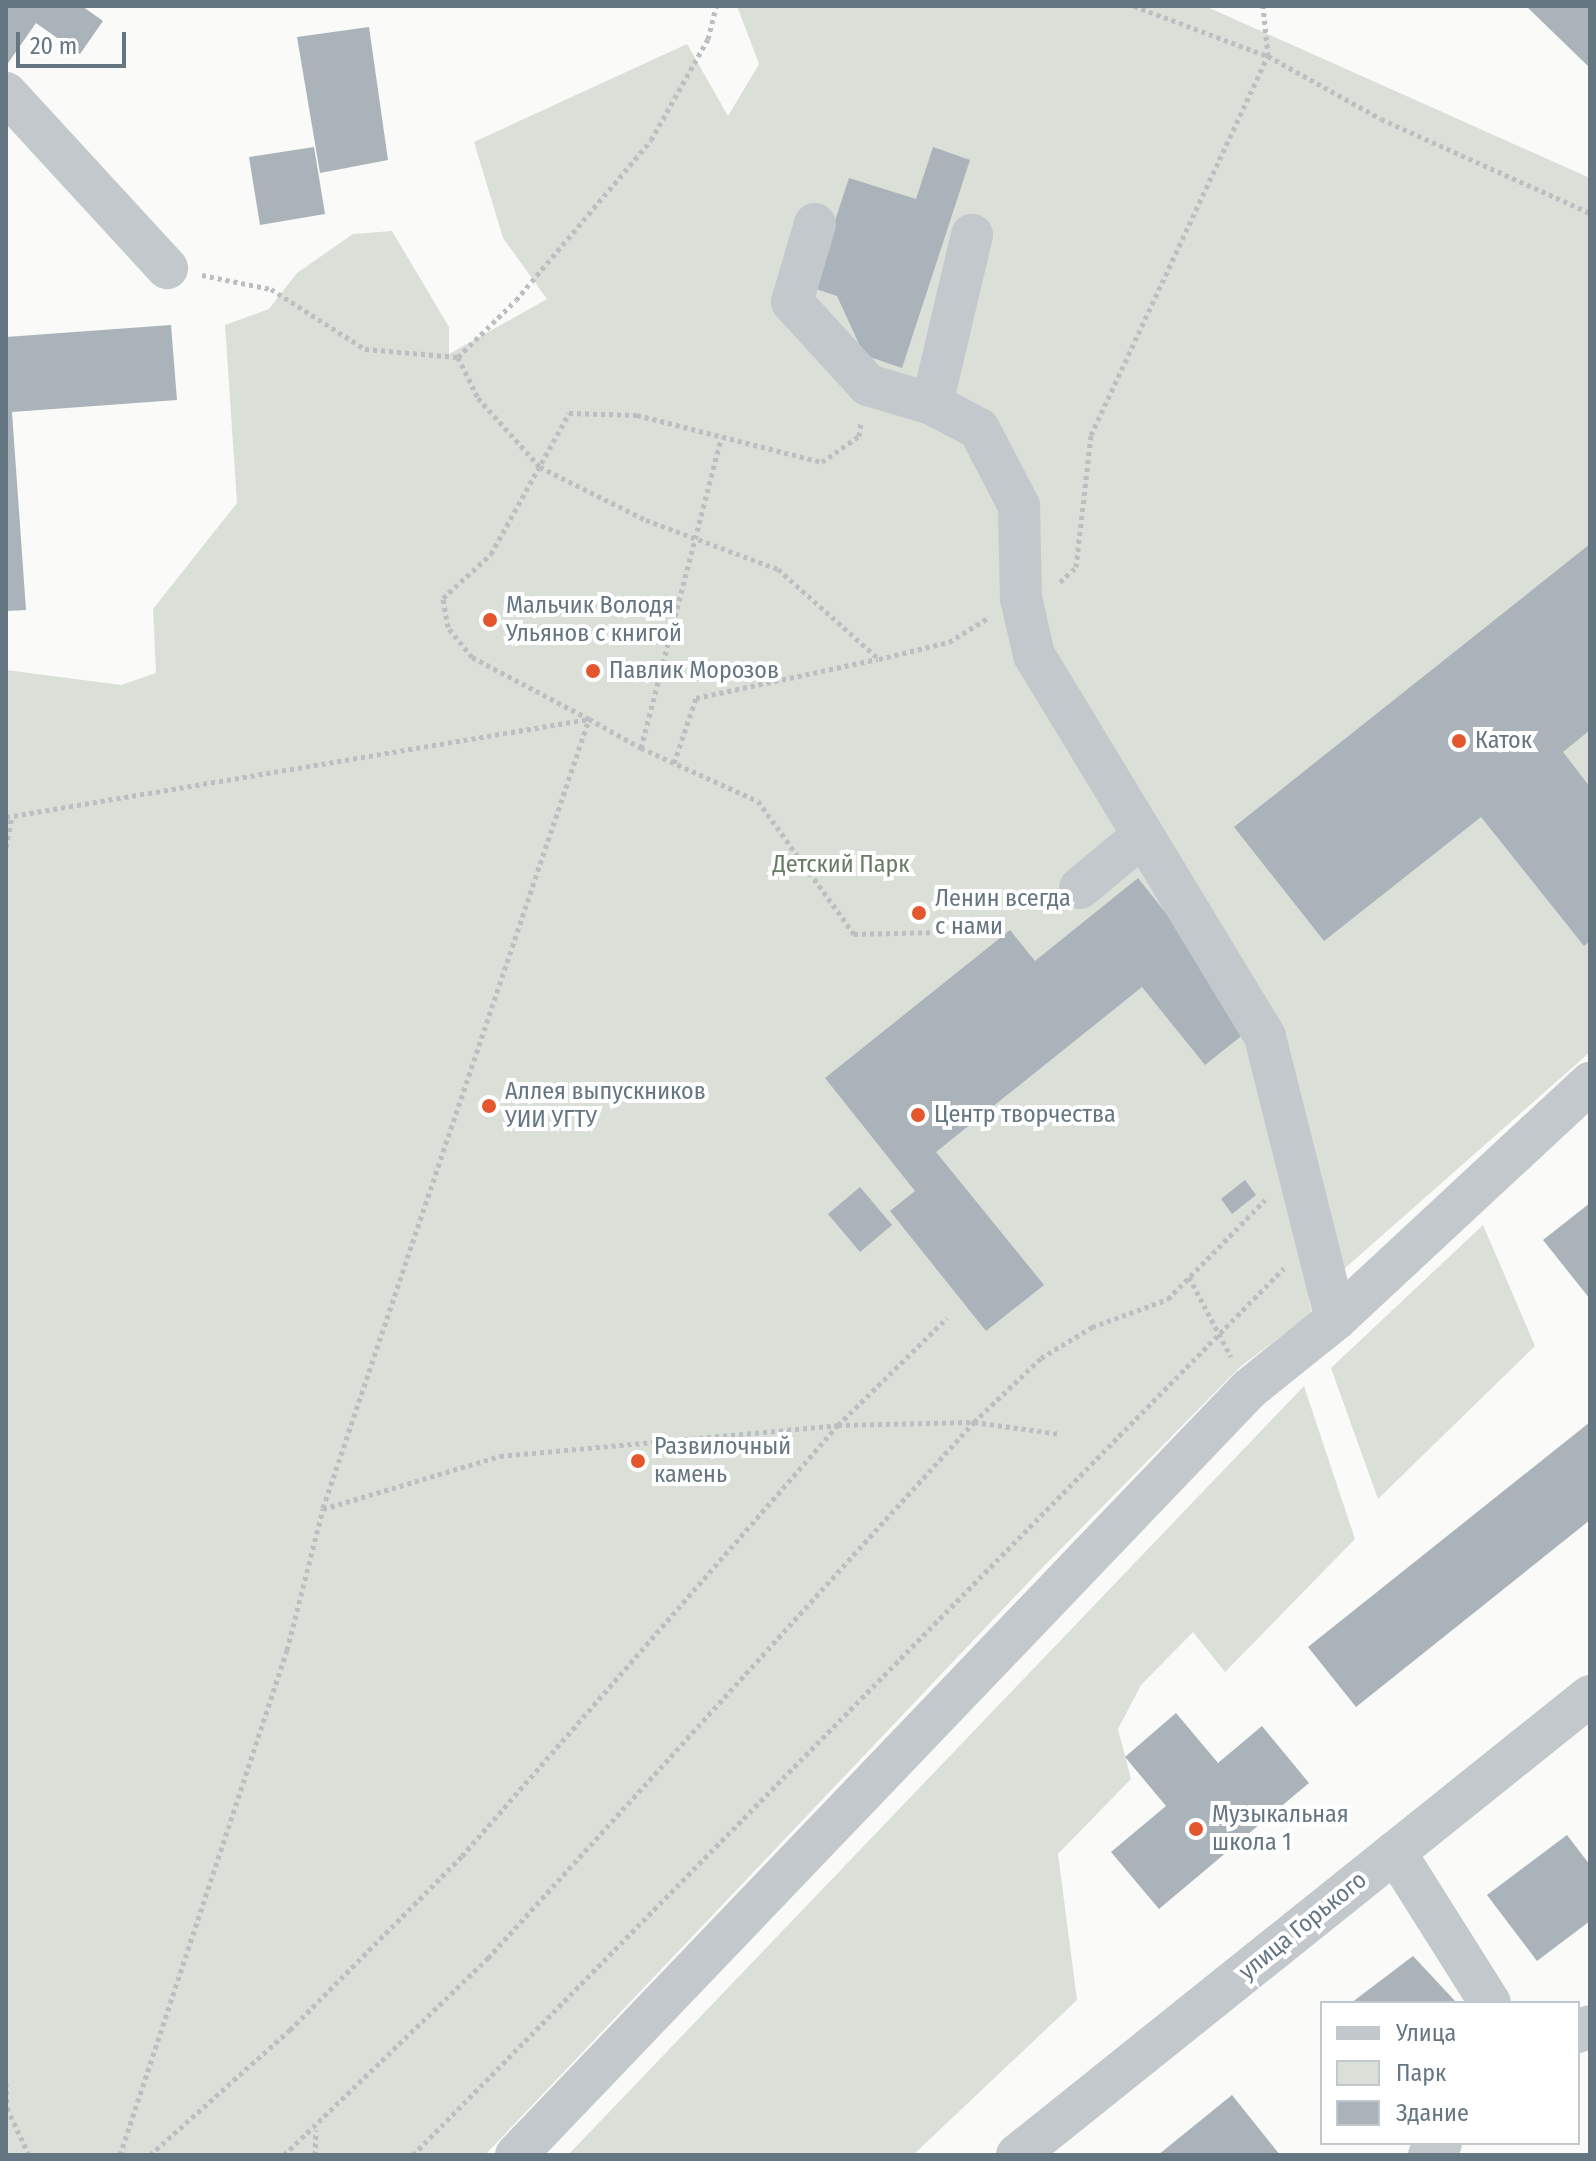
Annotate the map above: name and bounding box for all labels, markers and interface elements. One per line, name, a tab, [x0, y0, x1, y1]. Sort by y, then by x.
scale bar	[20, 16, 130, 66]
text: 20 m	[30, 32, 77, 60]
place label: Мальчик Володя Ульянов с книгой	[506, 592, 682, 648]
marker: Мальчик Володя Ульянов с книгой	[481, 611, 499, 629]
place label: Павлик Морозов	[609, 657, 779, 685]
marker: Павлик Морозов	[584, 662, 602, 680]
place label: Каток	[1475, 727, 1532, 755]
marker: Каток	[1450, 732, 1468, 750]
park label: Детский Парк	[773, 851, 909, 879]
place label: Ленин всегда с нами	[935, 885, 1071, 941]
marker: Ленин всегда с нами	[910, 904, 928, 922]
place label: Аллея выпускников УИИ УГТУ	[505, 1078, 706, 1134]
marker: Аллея выпускников УИИ УГТУ	[480, 1097, 498, 1115]
place label: Центр творчества	[934, 1101, 1116, 1129]
marker: Центр творчества	[909, 1106, 927, 1124]
place label: Развилочный камень	[654, 1433, 791, 1489]
marker: Развилочный камень	[629, 1452, 647, 1470]
place label: Музыкальная школа 1	[1212, 1801, 1349, 1857]
marker: Музыкальная школа 1	[1187, 1820, 1205, 1838]
street label: улица Горького	[1233, 1866, 1373, 1986]
legend	[1320, 2001, 1580, 2145]
text: Улица	[1396, 2019, 1456, 2047]
text: Парк	[1396, 2059, 1446, 2087]
text: Здание	[1396, 2099, 1469, 2127]

